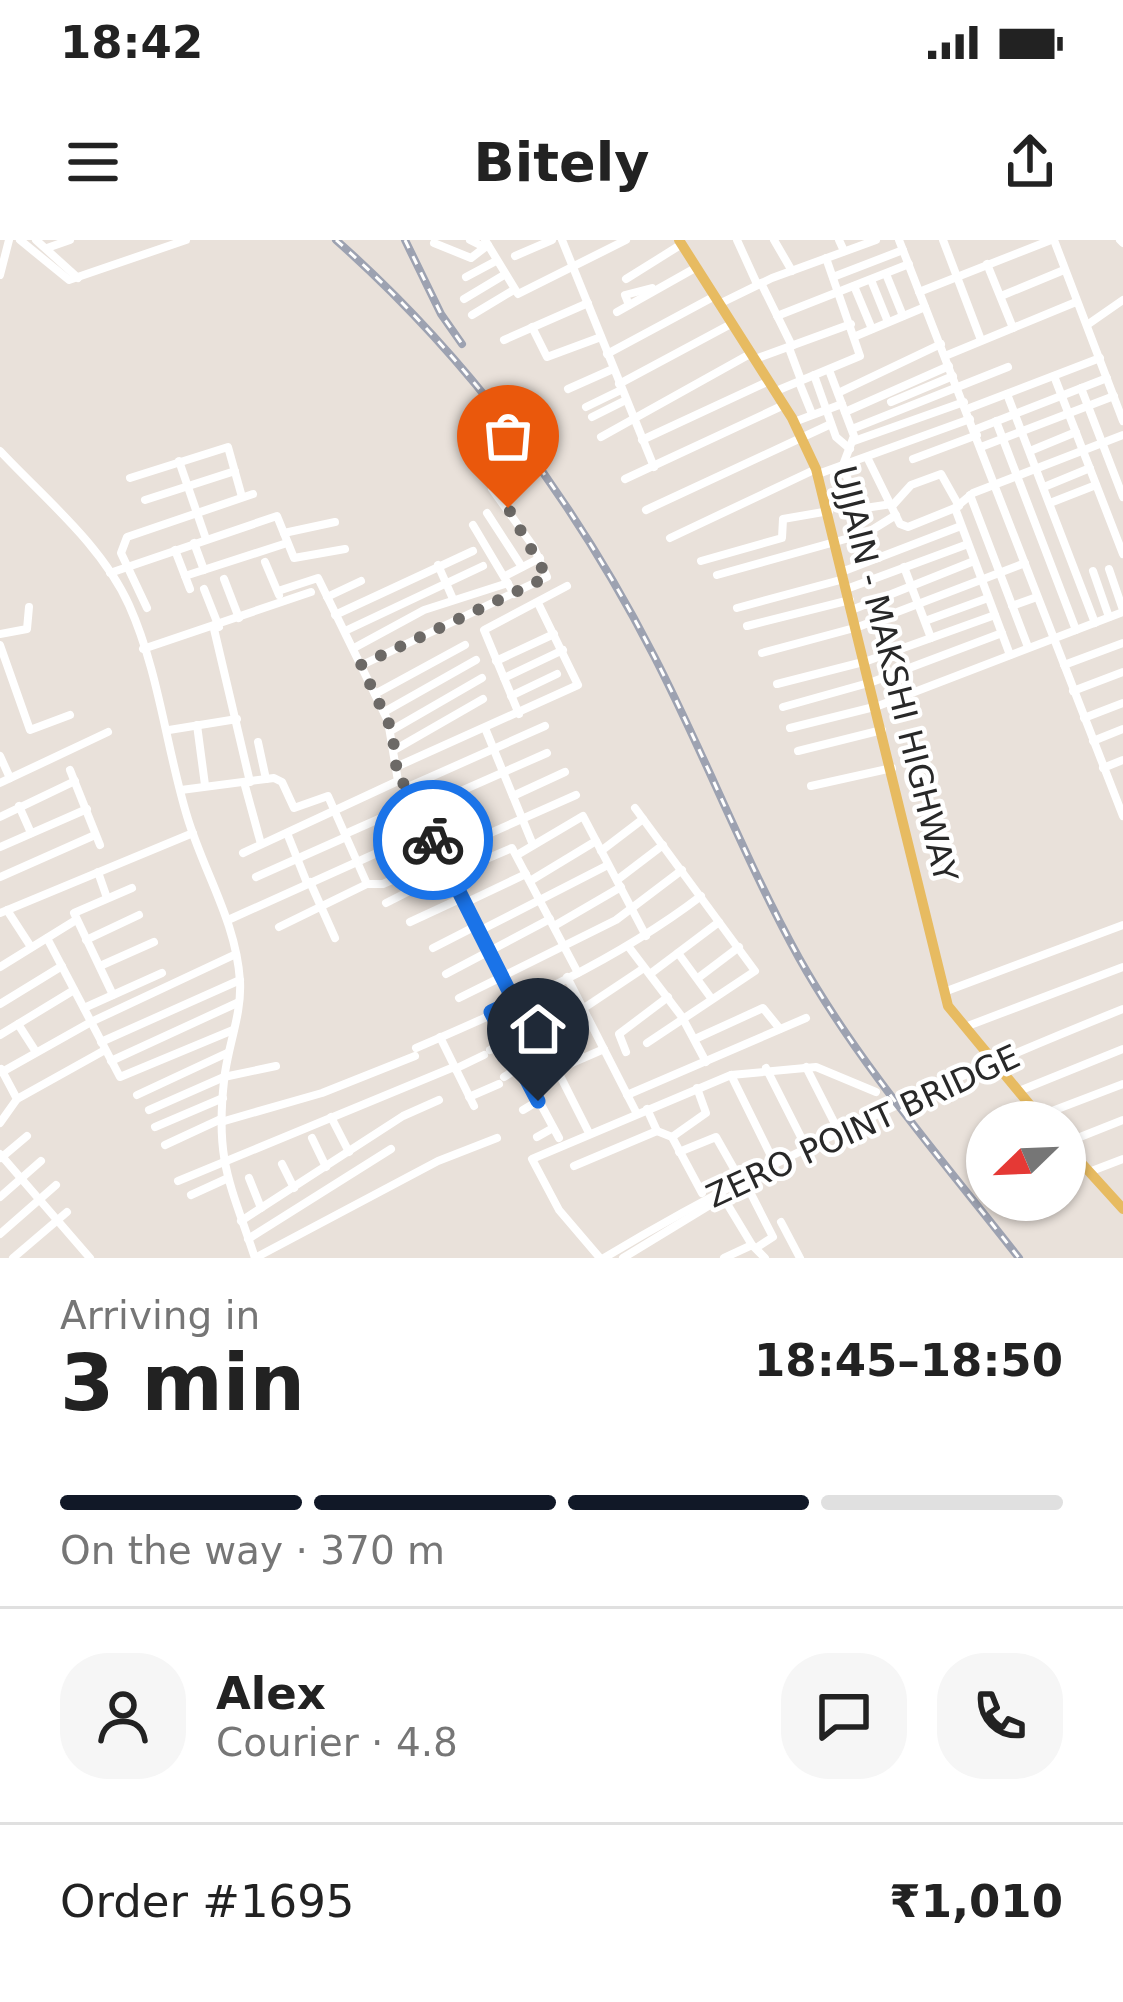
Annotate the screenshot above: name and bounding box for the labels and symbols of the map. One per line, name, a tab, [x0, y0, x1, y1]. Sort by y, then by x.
pin	[457, 385, 559, 508]
street label: UJJAIN - MAKSHI HIGHWAY	[824, 462, 966, 887]
courier	[373, 780, 493, 900]
pin	[487, 978, 589, 1101]
street label: ZERO POINT BRIDGE	[700, 1036, 1026, 1216]
north arrow	[966, 1101, 1086, 1221]

